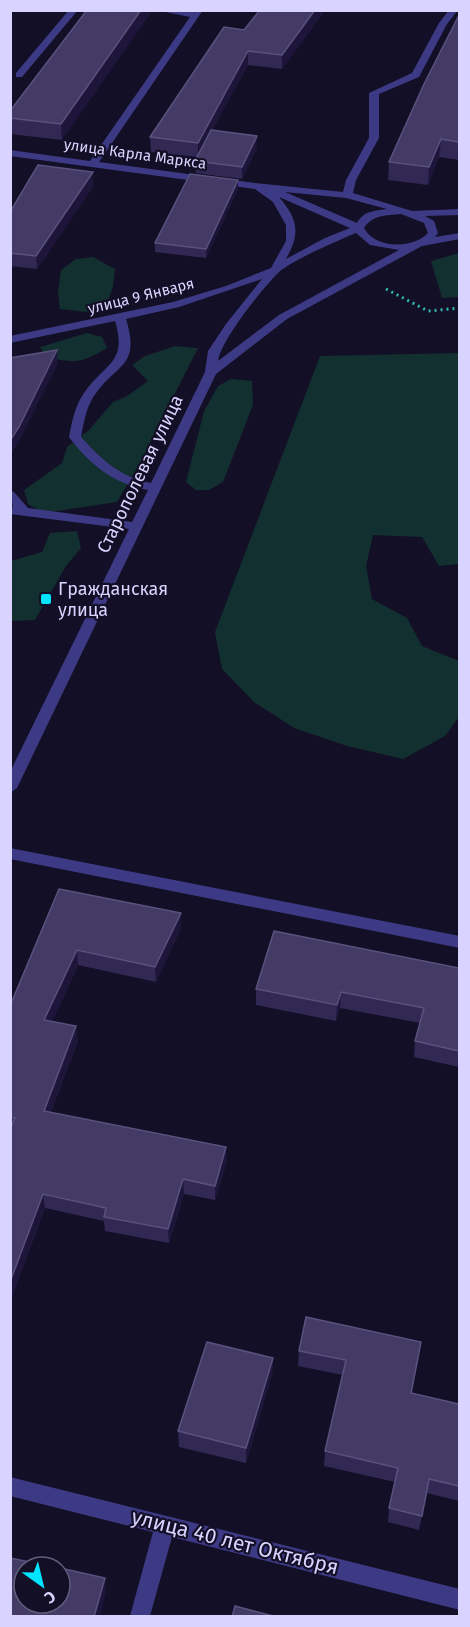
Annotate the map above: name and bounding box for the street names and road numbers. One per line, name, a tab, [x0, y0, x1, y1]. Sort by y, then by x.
street label: улица Карла Маркса	[63, 135, 207, 173]
street label: улица 9 Января	[86, 274, 196, 318]
street label: Старополевая улица	[92, 391, 188, 557]
street label: улица 40 лет Октября	[129, 1504, 341, 1580]

